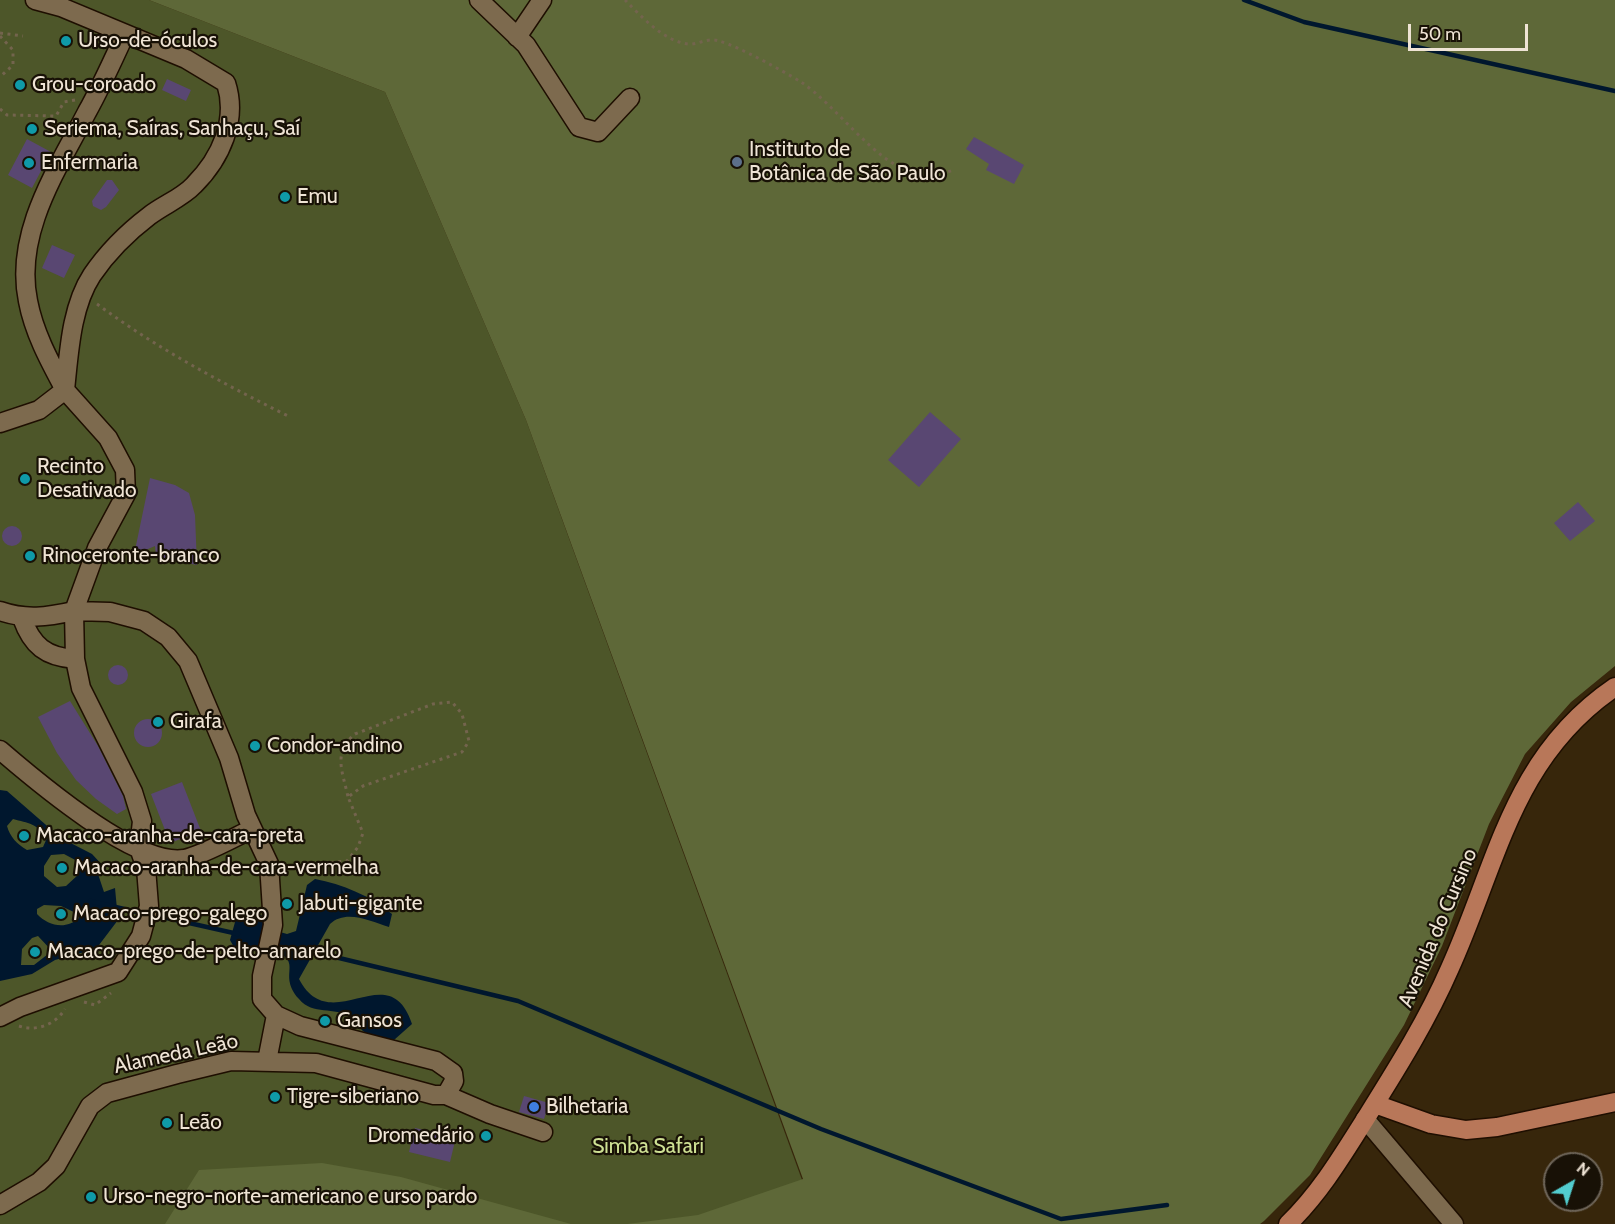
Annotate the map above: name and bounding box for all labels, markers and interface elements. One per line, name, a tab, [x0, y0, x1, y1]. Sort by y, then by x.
scale bar	[1411, 12, 1531, 50]
text: 50 m	[1419, 23, 1461, 45]
place label: Urso-de-óculos	[78, 28, 217, 54]
marker: Urso-de-óculos	[59, 34, 73, 48]
place label: Grou-coroado	[32, 72, 156, 98]
marker: Grou-coroado	[13, 78, 27, 92]
place label: Seriema, Saíras, Sanhaçu, Saí	[44, 116, 300, 142]
marker: Seriema, Saíras, Sanhaçu, Saí	[25, 122, 39, 136]
place label: Instituto de Botânica de São Paulo	[749, 137, 946, 187]
place label: Enfermaria	[41, 150, 138, 176]
marker: Instituto de Botânica de São Paulo	[730, 155, 744, 169]
marker: Enfermaria	[22, 156, 36, 170]
place label: Emu	[297, 184, 338, 210]
marker: Emu	[278, 190, 292, 204]
place label: Recinto Desativado	[37, 454, 136, 504]
marker: Recinto Desativado	[18, 472, 32, 486]
place label: Rinoceronte-branco	[42, 543, 219, 569]
marker: Rinoceronte-branco	[23, 549, 37, 563]
place label: Girafa	[170, 709, 222, 735]
marker: Girafa	[151, 715, 165, 729]
place label: Condor-andino	[267, 733, 402, 759]
marker: Condor-andino	[248, 739, 262, 753]
place label: Macaco-aranha-de-cara-preta	[36, 823, 304, 849]
marker: Macaco-aranha-de-cara-preta	[17, 829, 31, 843]
street label: Avenida do Cursino	[1393, 845, 1483, 1011]
place label: Macaco-aranha-de-cara-vermelha	[74, 855, 379, 881]
marker: Macaco-aranha-de-cara-vermelha	[55, 861, 69, 875]
place label: Jabuti-gigante	[299, 891, 422, 917]
marker: Jabuti-gigante	[280, 897, 294, 911]
place label: Macaco-prego-galego	[73, 901, 267, 927]
marker: Macaco-prego-galego	[54, 907, 68, 921]
place label: Macaco-prego-de-pelto-amarelo	[47, 939, 341, 965]
marker: Macaco-prego-de-pelto-amarelo	[28, 945, 42, 959]
place label: Gansos	[337, 1008, 402, 1034]
marker: Gansos	[318, 1014, 332, 1028]
street label: Alameda Leão	[112, 1029, 240, 1079]
place label: Tigre-siberiano	[287, 1084, 419, 1110]
marker: Tigre-siberiano	[268, 1090, 282, 1104]
place label: Bilhetaria	[546, 1094, 628, 1120]
marker: Bilhetaria	[527, 1100, 541, 1114]
place label: Leão	[179, 1110, 222, 1136]
marker: Leão	[160, 1116, 174, 1130]
place label: Dromedário	[367, 1123, 474, 1149]
marker: Dromedário	[479, 1129, 493, 1143]
park label: Simba Safari	[592, 1134, 704, 1160]
north arrow	[1543, 1152, 1603, 1212]
text: N	[1573, 1158, 1594, 1180]
place label: Urso-negro-norte-americano e urso pardo	[103, 1184, 477, 1210]
marker: Urso-negro-norte-americano e urso pardo	[84, 1190, 98, 1204]

